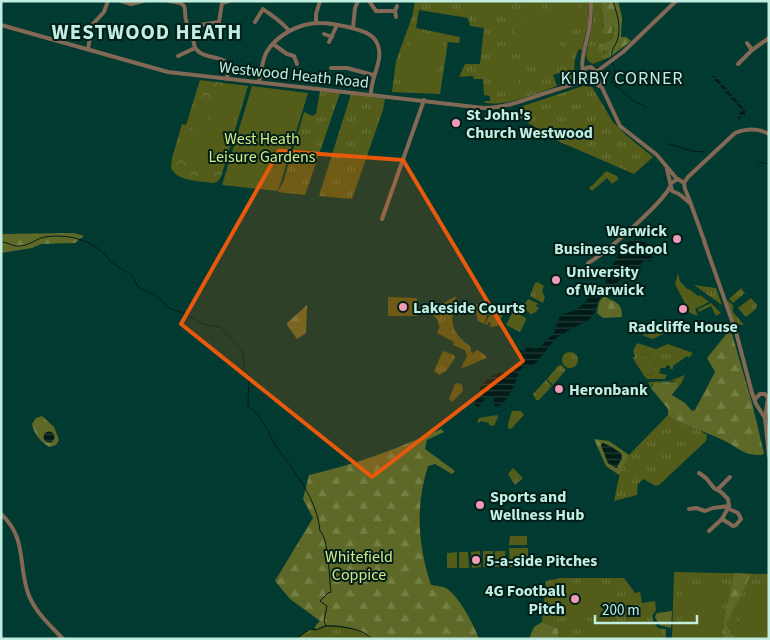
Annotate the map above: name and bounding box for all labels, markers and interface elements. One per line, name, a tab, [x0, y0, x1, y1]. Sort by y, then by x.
district label: WESTWOOD HEATH	[52, 17, 242, 47]
street label: Westwood Heath Road	[218, 56, 370, 94]
district label: KIRBY CORNER	[560, 66, 684, 91]
place label: St John's Church Westwood	[466, 104, 593, 144]
marker: St John's Church Westwood	[450, 117, 462, 129]
park label: West Heath Leisure Gardens	[209, 128, 316, 168]
place label: Warwick Business School	[554, 220, 667, 260]
marker: Warwick Business School	[671, 233, 683, 245]
place label: University of Warwick	[566, 261, 644, 301]
marker: University of Warwick	[550, 274, 562, 286]
place label: Lakeside Courts	[413, 297, 525, 319]
marker: Lakeside Courts	[397, 301, 409, 313]
marker: Radcliffe House	[677, 303, 689, 315]
place label: Radcliffe House	[628, 316, 738, 338]
place label: Heronbank	[569, 379, 648, 401]
marker: Heronbank	[553, 383, 565, 395]
place label: Sports and Wellness Hub	[490, 486, 584, 526]
marker: Sports and Wellness Hub	[474, 499, 486, 511]
park label: Whitefield Coppice	[325, 546, 393, 586]
place label: 5-a-side Pitches	[486, 550, 597, 572]
marker: 5-a-side Pitches	[470, 554, 482, 566]
place label: 4G Football Pitch	[485, 580, 565, 620]
scale bar	[595, 592, 698, 624]
marker: 4G Football Pitch	[569, 593, 581, 605]
text: 200 m	[602, 600, 640, 621]

